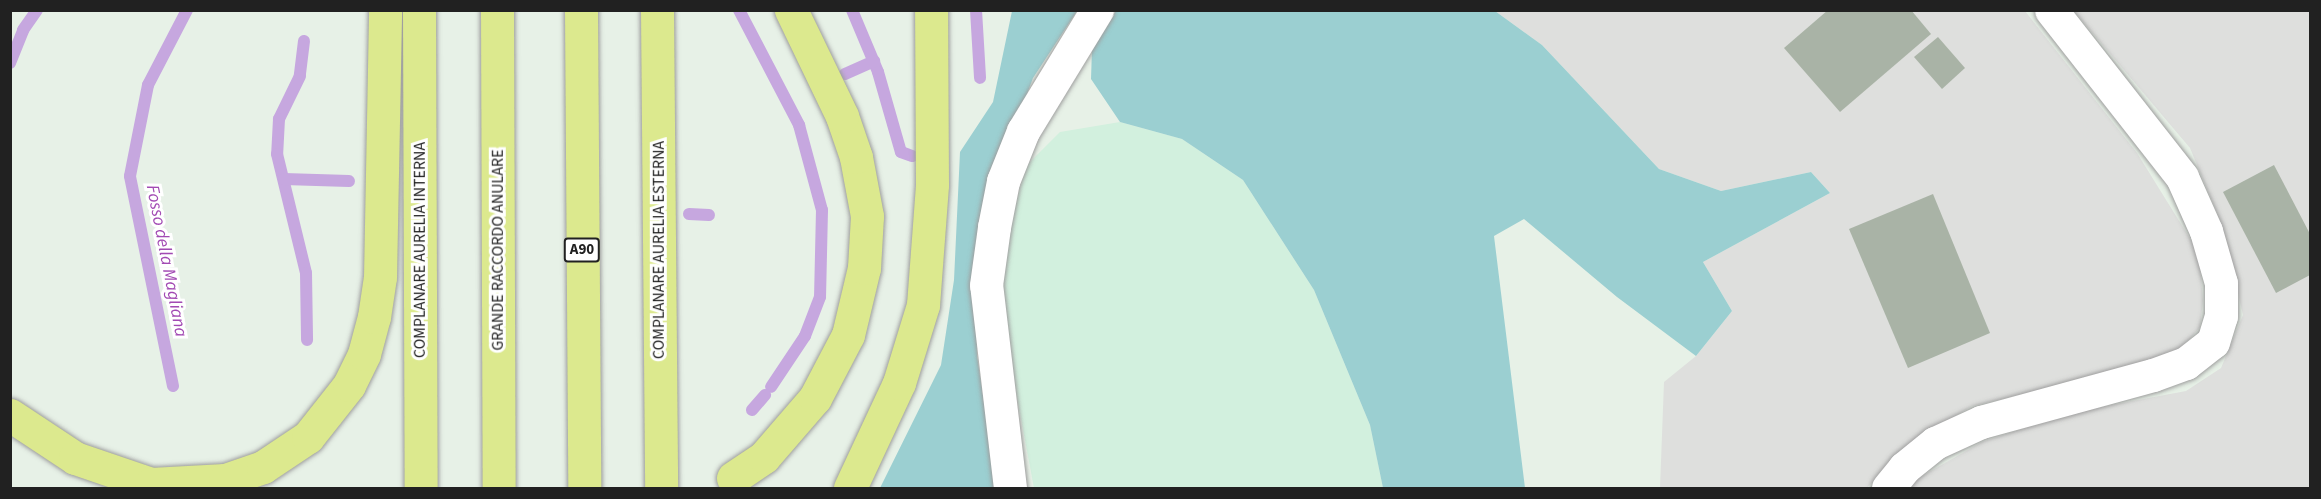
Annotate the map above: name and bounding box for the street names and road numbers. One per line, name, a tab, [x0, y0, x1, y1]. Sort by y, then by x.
street label: COMPLANARE AURELIA ESTERNA	[649, 141, 669, 359]
street label: COMPLANARE AURELIA INTERNA	[410, 142, 430, 358]
street label: GRANDE RACCORDO ANULARE	[488, 149, 508, 351]
road number: A90	[562, 238, 602, 262]

